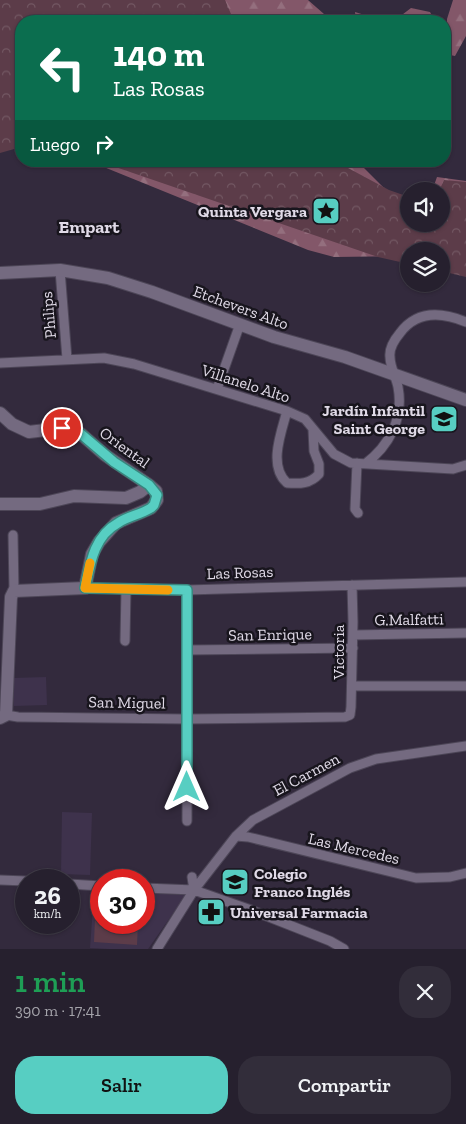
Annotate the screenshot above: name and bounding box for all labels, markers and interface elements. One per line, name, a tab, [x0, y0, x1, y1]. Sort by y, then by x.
text: 140 m	[113, 33, 204, 75]
icon: left	[30, 35, 95, 100]
text: Las Rosas	[113, 75, 205, 102]
icon: right	[90, 130, 118, 158]
text: Luego	[30, 133, 80, 156]
map controls	[400, 182, 450, 292]
button: sound	[400, 182, 450, 232]
place icon: Quinta Vergara	[311, 196, 341, 226]
place label: Quinta Vergara	[198, 202, 307, 221]
district label: Empart	[59, 216, 120, 238]
button: layers	[400, 242, 450, 292]
street label: Etchevers Alto	[191, 281, 291, 333]
street label: Philips	[37, 291, 60, 339]
street label: Villanelo Alto	[198, 360, 292, 407]
place label: Jardín Infantil Saint George	[322, 401, 425, 438]
school or university icon: Jardín Infantil Saint George	[429, 404, 459, 434]
pin	[41, 407, 83, 449]
icon: arrive	[48, 414, 76, 442]
street label: Oriental	[96, 423, 154, 472]
street label: Las Rosas	[206, 562, 274, 583]
street label: G.Malfatti	[374, 609, 444, 630]
street label: San Enrique	[228, 624, 312, 645]
street label: Victoria	[329, 624, 348, 681]
street label: San Miguel	[88, 692, 166, 713]
street label: El Carmen	[270, 749, 343, 800]
position arrow	[160, 760, 212, 812]
street label: Las Mercedes	[306, 829, 401, 868]
place label: Colegio Franco Inglés	[254, 864, 350, 901]
school or university icon: Colegio Franco Inglés	[220, 867, 250, 897]
speed limit sign: 30	[90, 869, 155, 934]
text: 26	[34, 880, 61, 910]
pharmacy icon: Universal Farmacia	[196, 897, 226, 927]
place label: Universal Farmacia	[230, 903, 368, 922]
text: km/h	[34, 907, 61, 921]
text: 1 min	[15, 964, 85, 1000]
button: close	[399, 966, 451, 1018]
text: 390 m · 17:41	[15, 1001, 101, 1020]
button: Salir	[15, 1056, 228, 1114]
button: Compartir	[238, 1056, 451, 1114]

